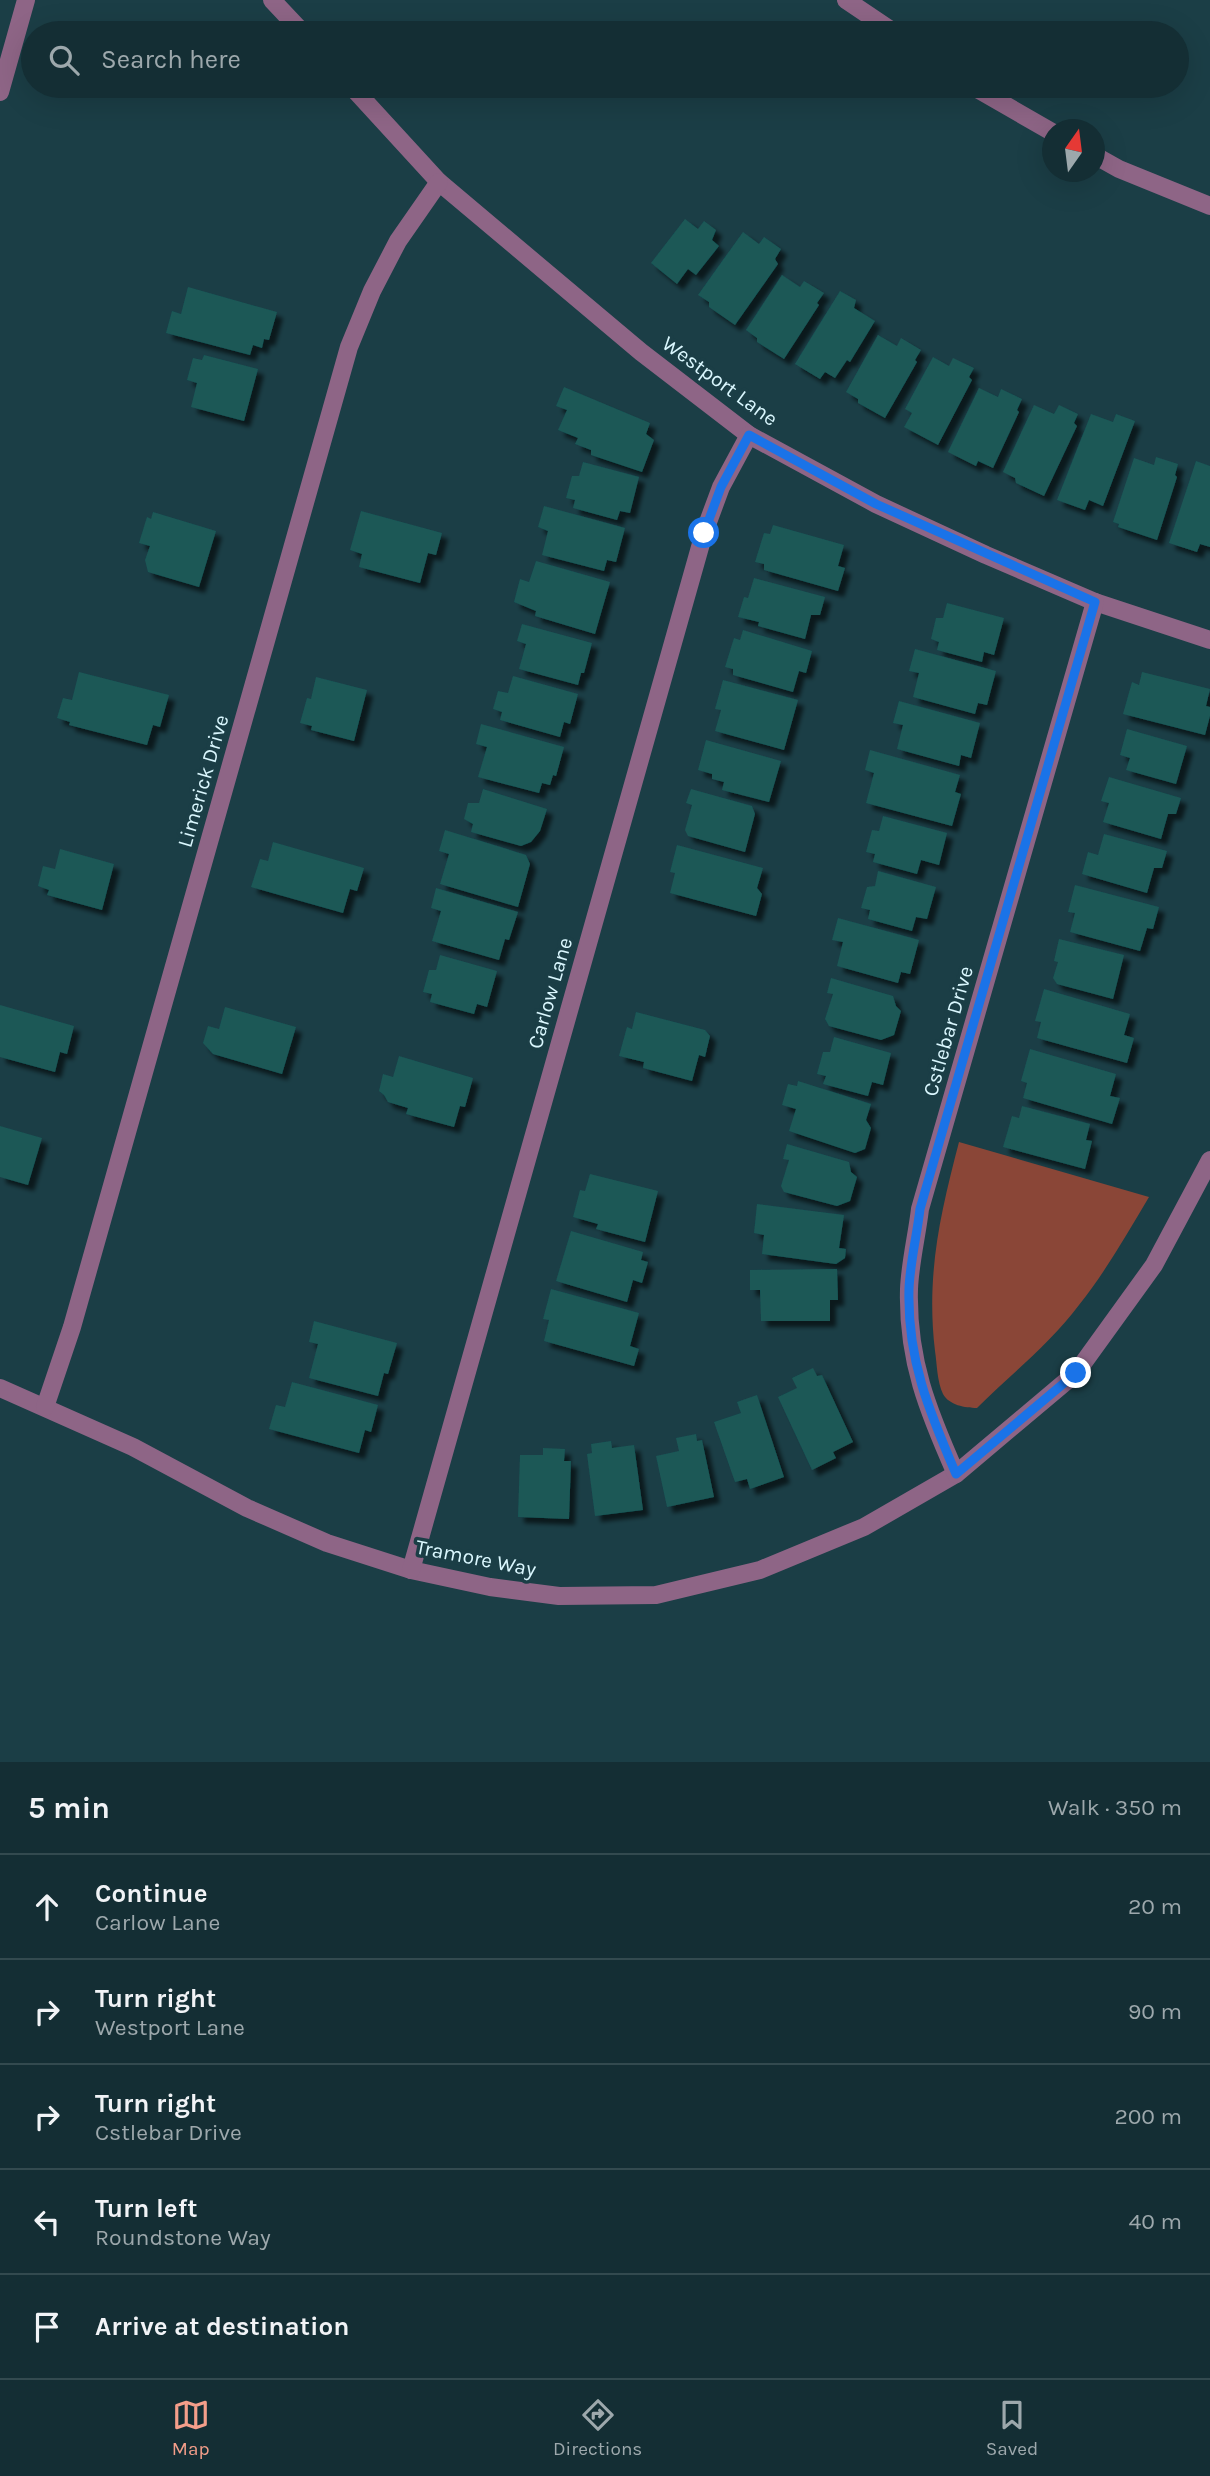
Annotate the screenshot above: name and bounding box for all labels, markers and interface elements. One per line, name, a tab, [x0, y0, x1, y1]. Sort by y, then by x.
search box	[21, 21, 1189, 98]
icon: search	[45, 41, 83, 79]
text: Search here	[101, 44, 241, 75]
north arrow	[1042, 119, 1105, 182]
street label: Westport Lane	[658, 331, 782, 431]
route start	[688, 517, 719, 548]
street label: Limerick Drive	[173, 712, 233, 850]
street label: Carlow Lane	[523, 935, 577, 1051]
street label: Cstlebar Drive	[918, 963, 978, 1099]
route end	[1060, 1357, 1091, 1388]
street label: Tramore Way	[414, 1535, 538, 1581]
text: 5 min	[28, 1790, 110, 1826]
text: Walk · 350 m	[1048, 1794, 1182, 1821]
text: Continue	[95, 1878, 207, 1909]
icon: ahead	[28, 1888, 66, 1926]
text: 20 m	[1128, 1893, 1182, 1920]
text: Carlow Lane	[95, 1909, 220, 1936]
text: Turn right	[95, 1983, 216, 2014]
icon: right	[28, 1993, 66, 2031]
text: 90 m	[1128, 1998, 1182, 2025]
text: Westport Lane	[95, 2014, 245, 2041]
text: Turn right	[95, 2088, 216, 2119]
icon: right	[28, 2098, 66, 2136]
text: 200 m	[1114, 2103, 1182, 2130]
text: Cstlebar Drive	[95, 2119, 242, 2146]
text: Turn left	[95, 2193, 197, 2224]
icon: left	[28, 2203, 66, 2241]
text: 40 m	[1129, 2208, 1182, 2235]
text: Roundstone Way	[95, 2224, 271, 2251]
icon: arrive	[28, 2308, 66, 2346]
text: Arrive at destination	[95, 2311, 349, 2342]
tab: Map	[172, 2396, 210, 2460]
tab: Directions	[553, 2396, 642, 2460]
tab: Saved	[986, 2396, 1038, 2460]

